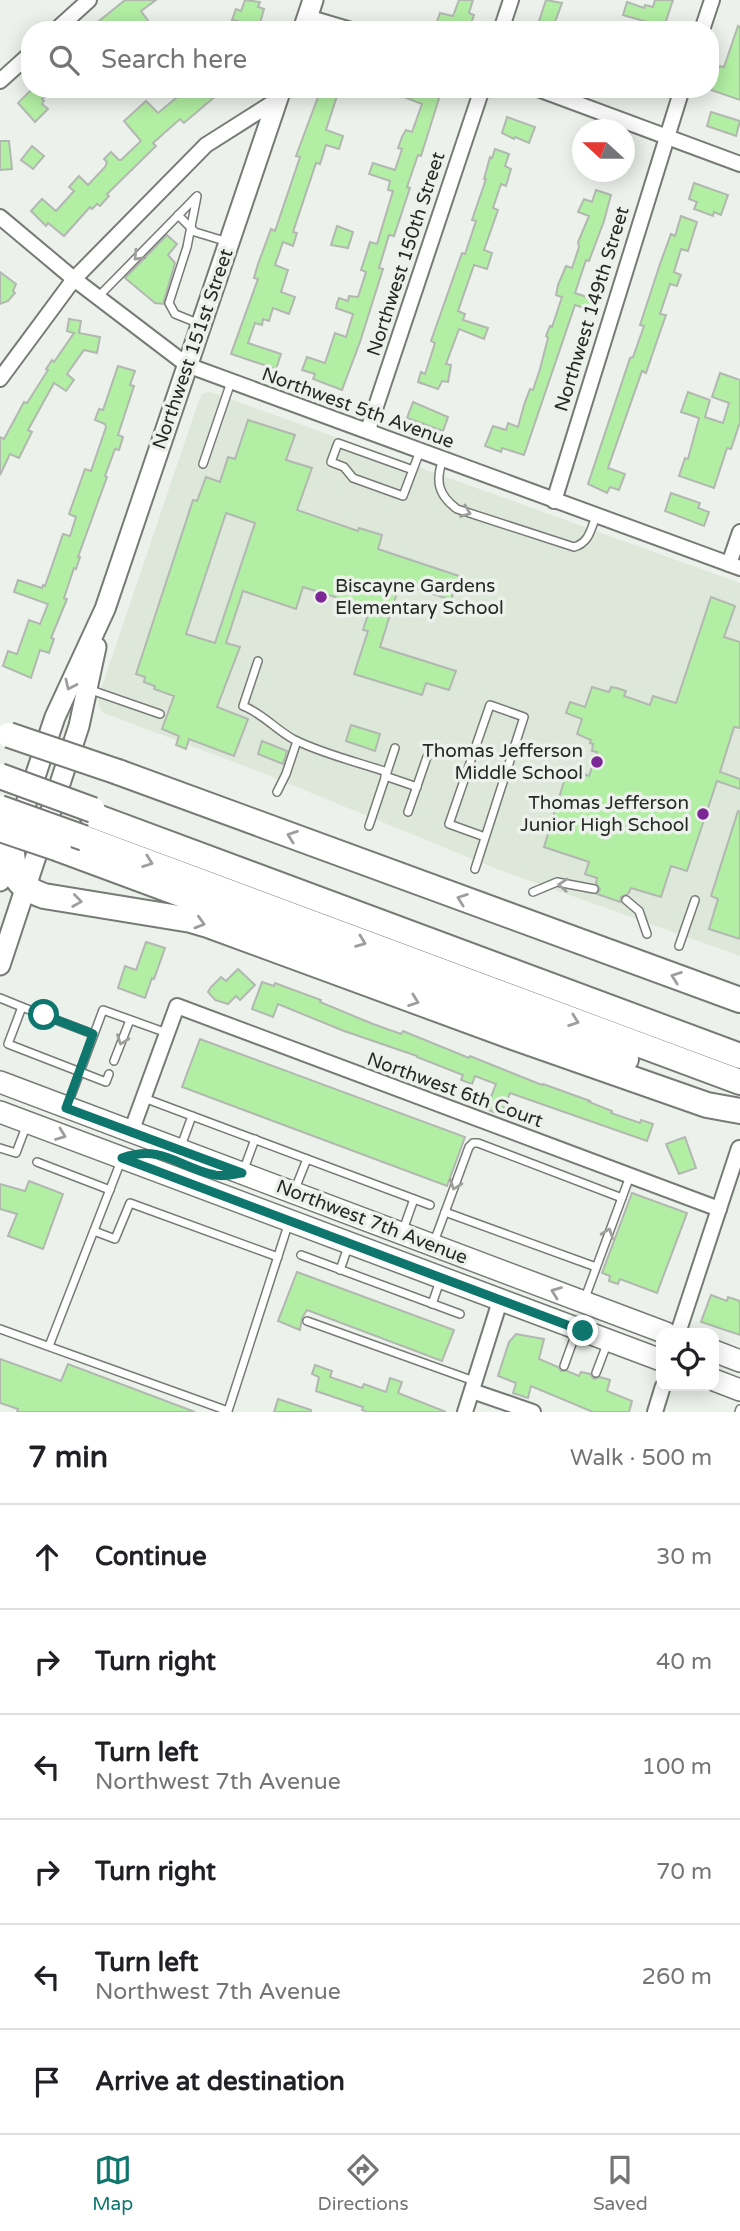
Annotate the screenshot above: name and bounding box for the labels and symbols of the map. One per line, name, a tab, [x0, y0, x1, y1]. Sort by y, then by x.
north arrow	[572, 119, 635, 182]
street label: Northwest 150th Street	[363, 149, 449, 359]
street label: Northwest 149th Street	[550, 204, 634, 414]
street label: Northwest 151st Street	[148, 246, 238, 452]
one-way arrow	[133, 247, 146, 260]
street label: Northwest 5th Avenue	[259, 363, 457, 453]
one-way arrow	[460, 504, 472, 518]
place label: Biscayne Gardens Elementary School	[335, 575, 504, 619]
marker: Biscayne Gardens Elementary School	[313, 589, 329, 605]
one-way arrow	[64, 678, 78, 690]
place label: Thomas Jefferson Middle School	[422, 740, 583, 784]
marker: Thomas Jefferson Middle School	[589, 754, 605, 770]
place label: Thomas Jefferson Junior High School	[520, 792, 689, 836]
marker: Thomas Jefferson Junior High School	[695, 806, 711, 822]
one-way arrow	[286, 831, 298, 845]
one-way arrow	[142, 853, 154, 867]
one-way arrow	[557, 877, 568, 892]
one-way arrow	[71, 893, 82, 908]
one-way arrow	[457, 893, 469, 907]
one-way arrow	[194, 915, 206, 929]
one-way arrow	[355, 933, 367, 947]
one-way arrow	[670, 971, 682, 985]
one-way arrow	[407, 992, 419, 1006]
route start	[28, 999, 59, 1030]
one-way arrow	[568, 1013, 580, 1027]
one-way arrow	[116, 1034, 130, 1046]
street label: Northwest 6th Court	[364, 1048, 546, 1132]
one-way arrow	[54, 1127, 66, 1141]
street label: Northwest 7th Avenue	[273, 1175, 471, 1269]
one-way arrow	[449, 1178, 463, 1190]
one-way arrow	[600, 1227, 614, 1239]
one-way arrow	[551, 1286, 563, 1300]
route end	[567, 1315, 598, 1346]

